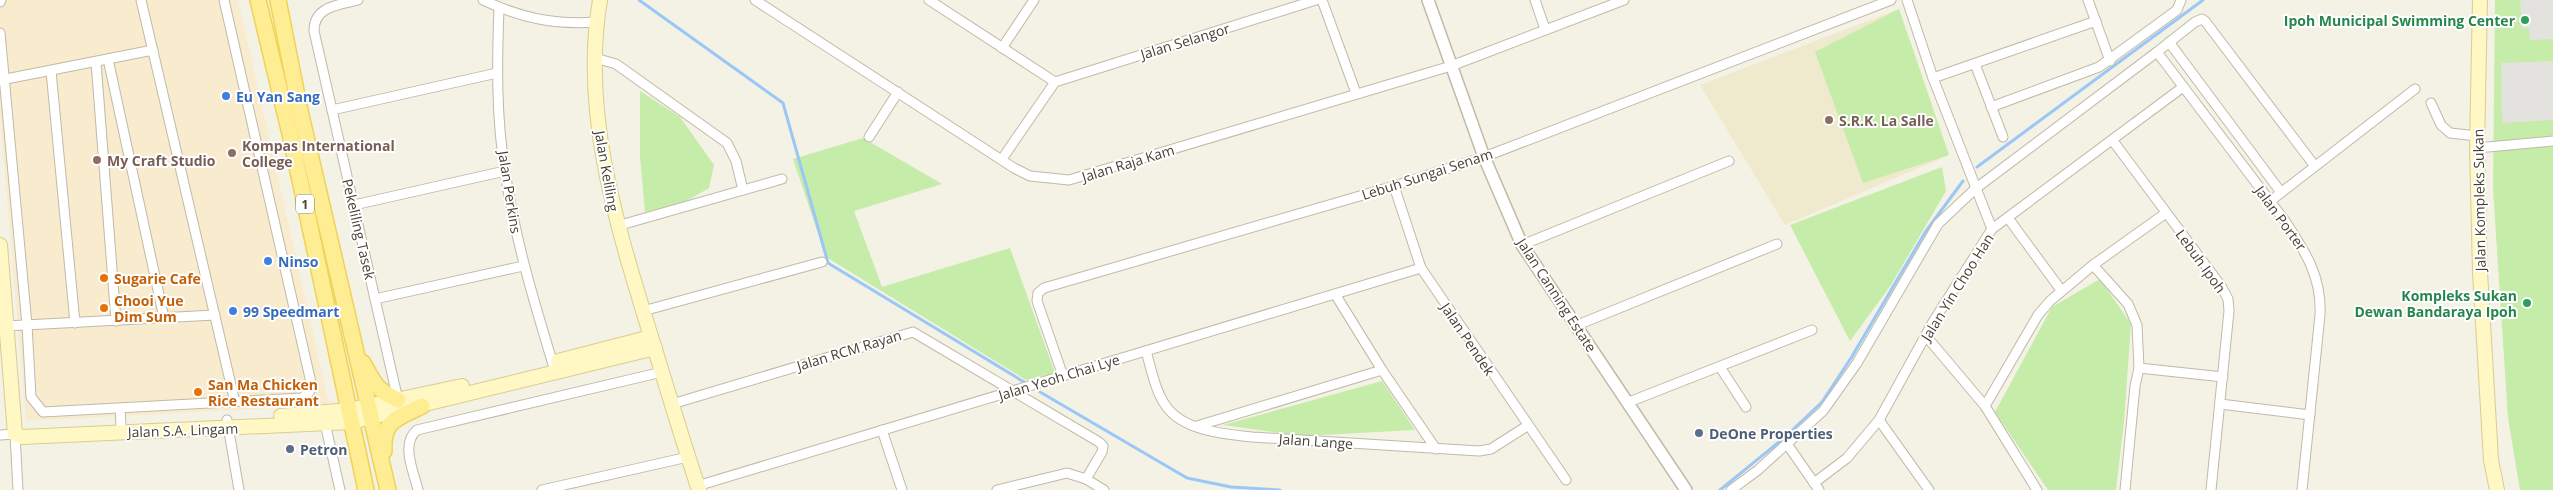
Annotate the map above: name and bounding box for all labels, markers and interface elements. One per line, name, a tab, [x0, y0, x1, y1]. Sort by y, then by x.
place label: Ipoh Municipal Swimming Center	[2284, 11, 2516, 30]
marker: Ipoh Municipal Swimming Center	[2519, 14, 2531, 26]
street label: Jalan Selangor	[1136, 18, 1232, 64]
place label: Eu Yan Sang	[236, 87, 320, 106]
marker: Eu Yan Sang	[220, 90, 232, 102]
place label: S.R.K. La Salle	[1839, 111, 1934, 130]
marker: S.R.K. La Salle	[1823, 114, 1835, 126]
street label: Jalan Keliling	[590, 127, 624, 213]
street label: Jalan Kompleks Sukan	[2468, 129, 2490, 273]
place label: Kompas International College	[242, 136, 395, 171]
street label: Jalan Raja Kam	[1078, 140, 1177, 187]
street label: Lebuh Sungai Senam	[1359, 144, 1495, 204]
marker: Kompas International College	[226, 147, 238, 159]
street label: Jalan Perkins	[494, 147, 526, 235]
place label: My Craft Studio	[107, 151, 216, 170]
marker: My Craft Studio	[91, 154, 103, 166]
street label: Pekeliling Tasek	[338, 177, 380, 282]
street label: Jalan Porter	[2250, 180, 2311, 255]
road number: 1	[296, 194, 314, 213]
street label: Lebuh Ipoh	[2172, 225, 2230, 297]
street label: Jalan Yin Choo Han	[1915, 230, 1998, 346]
street label: Jalan Canning Estate	[1512, 233, 1601, 356]
place label: Ninso	[278, 252, 319, 271]
marker: Ninso	[262, 255, 274, 267]
place label: Sugarie Cafe	[114, 269, 201, 288]
marker: Sugarie Cafe	[98, 272, 110, 284]
place label: Kompleks Sukan Dewan Bandaraya Ipoh	[2354, 286, 2517, 321]
place label: Chooi Yue Dim Sum	[114, 291, 184, 326]
street label: Jalan Pendek	[1436, 297, 1500, 380]
marker: Kompleks Sukan Dewan Bandaraya Ipoh	[2521, 297, 2533, 309]
marker: Chooi Yue Dim Sum	[98, 302, 110, 314]
place label: 99 Speedmart	[243, 302, 339, 321]
marker: 99 Speedmart	[227, 305, 239, 317]
street label: Jalan RCM Rayan	[792, 325, 904, 376]
street label: Jalan Yeoh Chai Lye	[994, 349, 1122, 405]
place label: San Ma Chicken Rice Restaurant	[208, 375, 319, 410]
marker: San Ma Chicken Rice Restaurant	[192, 386, 204, 398]
street label: Jalan S.A. Lingam	[126, 419, 238, 441]
place label: DeOne Properties	[1709, 424, 1833, 443]
marker: DeOne Properties	[1693, 427, 1705, 439]
street label: Jalan Lange	[1276, 429, 1354, 453]
place label: Petron	[300, 440, 347, 459]
marker: Petron	[284, 443, 296, 455]

